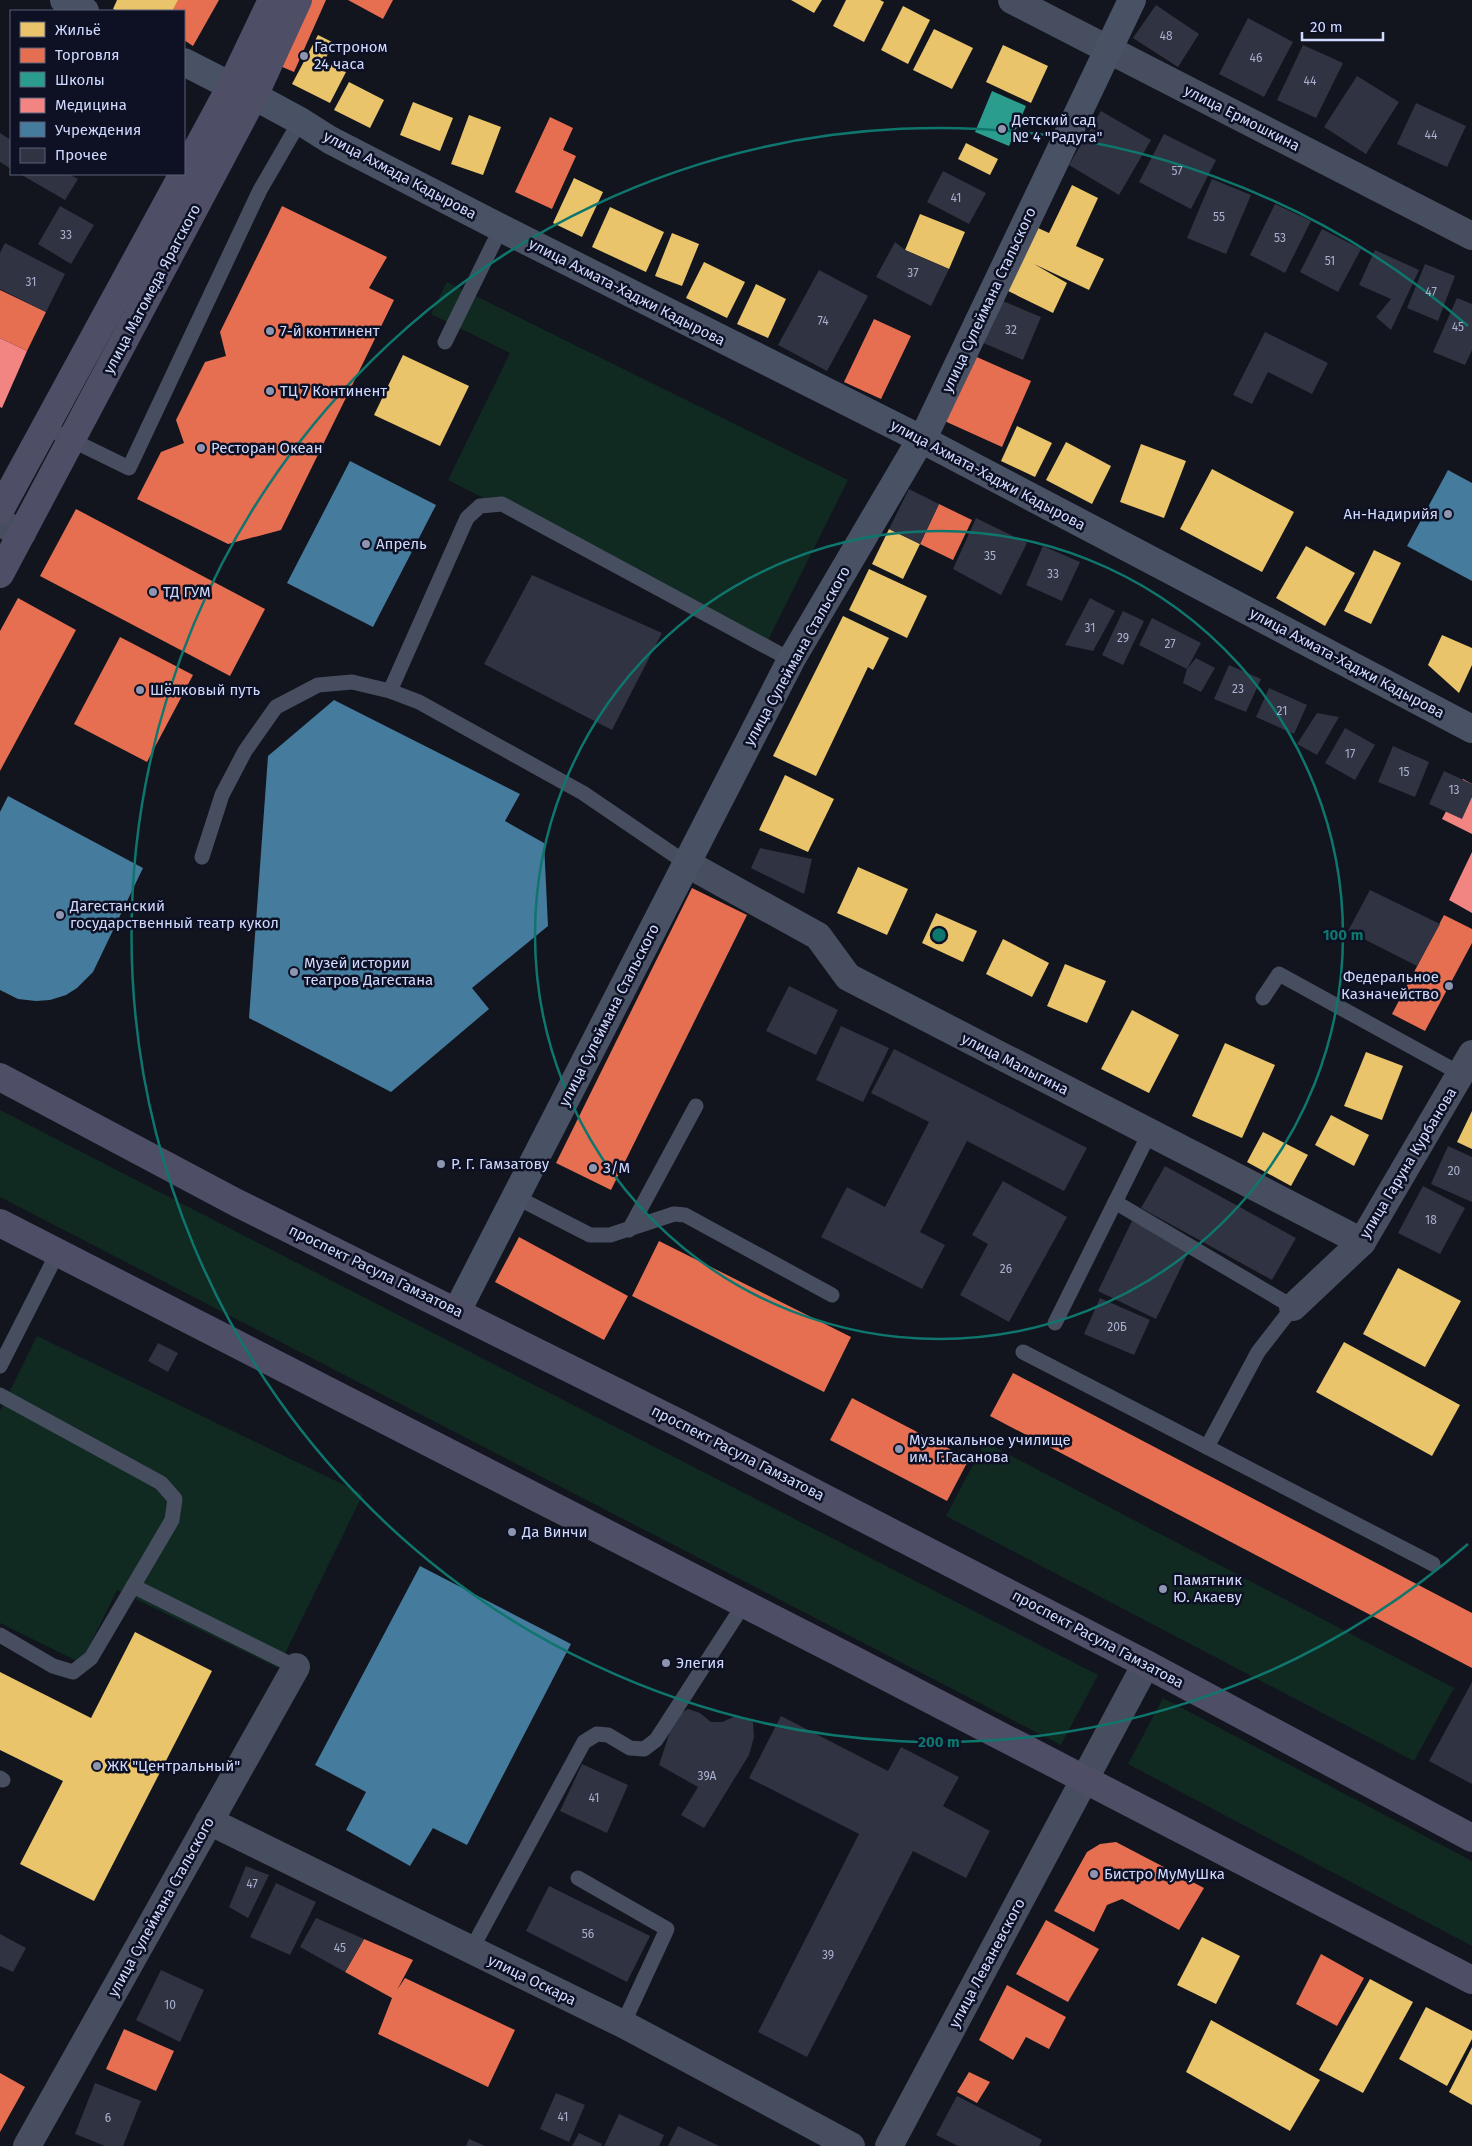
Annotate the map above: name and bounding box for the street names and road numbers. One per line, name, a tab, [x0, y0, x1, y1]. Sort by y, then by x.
street label: улица Ермошкина	[1181, 81, 1303, 155]
street label: улица Ахмада Кадырова	[320, 127, 480, 223]
street label: улица Магомеда Ярагского	[100, 201, 204, 377]
street label: улица Сулеймана Стальского	[938, 204, 1040, 396]
street label: улица Ахмата-Хаджи Кадырова	[526, 235, 728, 349]
street label: улица Ахмата-Хаджи Кадырова	[888, 416, 1088, 534]
street label: улица Сулеймана Стальского	[740, 563, 854, 749]
street label: улица Ахмата-Хаджи Кадырова	[1247, 604, 1447, 722]
street label: улица Сулеймана Стальского	[555, 921, 663, 1109]
street label: улица Малыгина	[958, 1029, 1072, 1099]
street label: улица Гаруна Курбанова	[1356, 1084, 1460, 1242]
street label: проспект Расула Гамзатова	[286, 1221, 466, 1321]
street label: проспект Расула Гамзатова	[649, 1401, 827, 1505]
street label: проспект Расула Гамзатова	[1009, 1586, 1187, 1692]
street label: улица Сулеймана Стальского	[104, 1814, 218, 2000]
street label: улица Леваневского	[945, 1895, 1029, 2031]
street label: улица Оскара	[485, 1951, 579, 2009]

